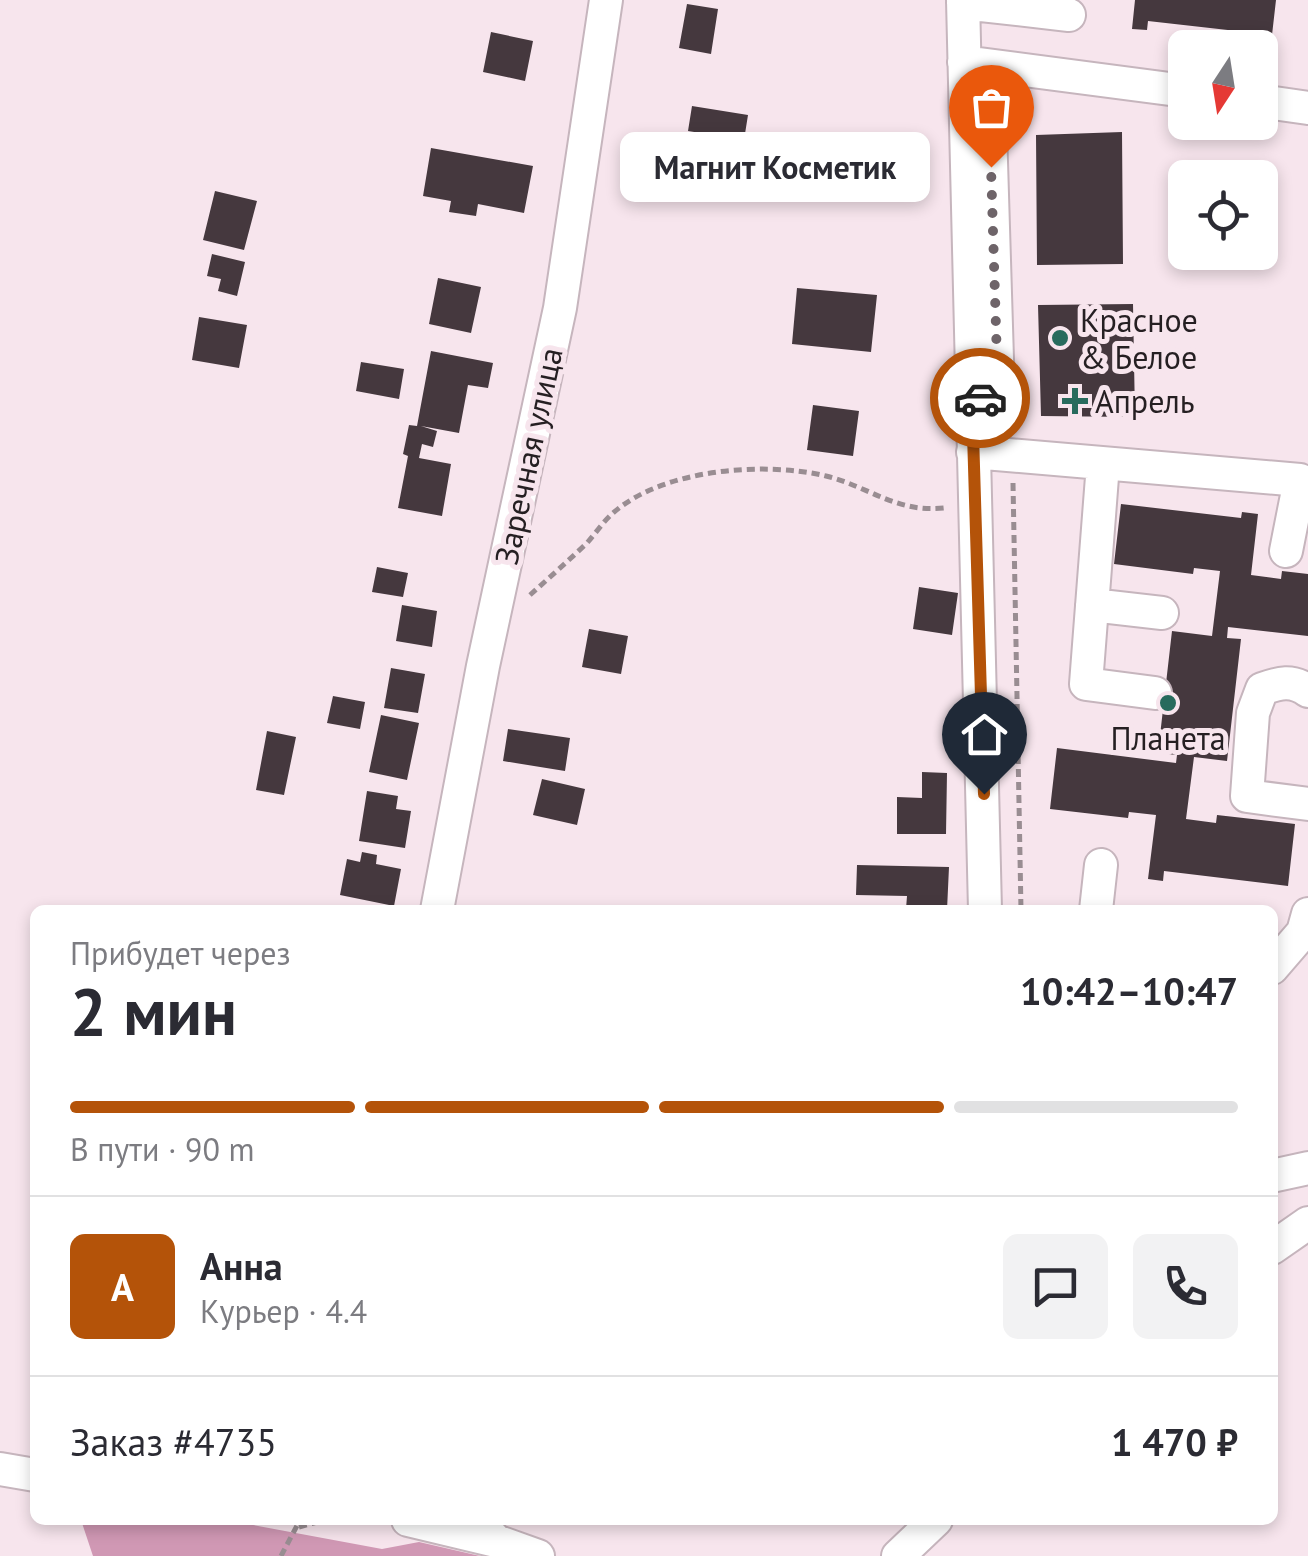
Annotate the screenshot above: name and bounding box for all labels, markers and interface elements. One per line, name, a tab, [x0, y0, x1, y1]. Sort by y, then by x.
north arrow	[1168, 30, 1278, 140]
map controls	[1168, 30, 1278, 270]
pin	[949, 65, 1034, 168]
icon: bag	[964, 80, 1019, 135]
callout: Магнит Косметик	[621, 132, 931, 202]
text: Магнит Косметик	[654, 146, 896, 188]
button: locate	[1168, 160, 1278, 270]
place label: Красное & Белое	[1080, 299, 1198, 378]
marker: Красное & Белое	[1049, 327, 1071, 349]
street label: Заречная улица	[485, 344, 571, 568]
courier	[930, 348, 1030, 448]
icon: car	[953, 371, 1008, 426]
place label: Апрель	[1095, 380, 1195, 422]
marker: Апрель	[1064, 390, 1086, 412]
pin	[942, 692, 1027, 795]
marker: Планета	[1157, 692, 1179, 714]
icon: home	[957, 707, 1012, 762]
place label: Планета	[1110, 717, 1226, 759]
text: Прибудет через	[70, 932, 291, 974]
text: 10:42–10:47	[1020, 966, 1238, 1015]
text: 2 мин	[70, 969, 237, 1053]
text: В пути · 90 m	[70, 1128, 255, 1170]
button: chat	[1003, 1234, 1108, 1339]
button: phone	[1133, 1234, 1238, 1339]
text: Анна	[200, 1241, 283, 1290]
text: А	[111, 1262, 134, 1311]
text: Курьер · 4.4	[200, 1290, 367, 1332]
text: Заказ #4735	[70, 1417, 277, 1466]
text: 1 470 ₽	[1111, 1417, 1238, 1466]

